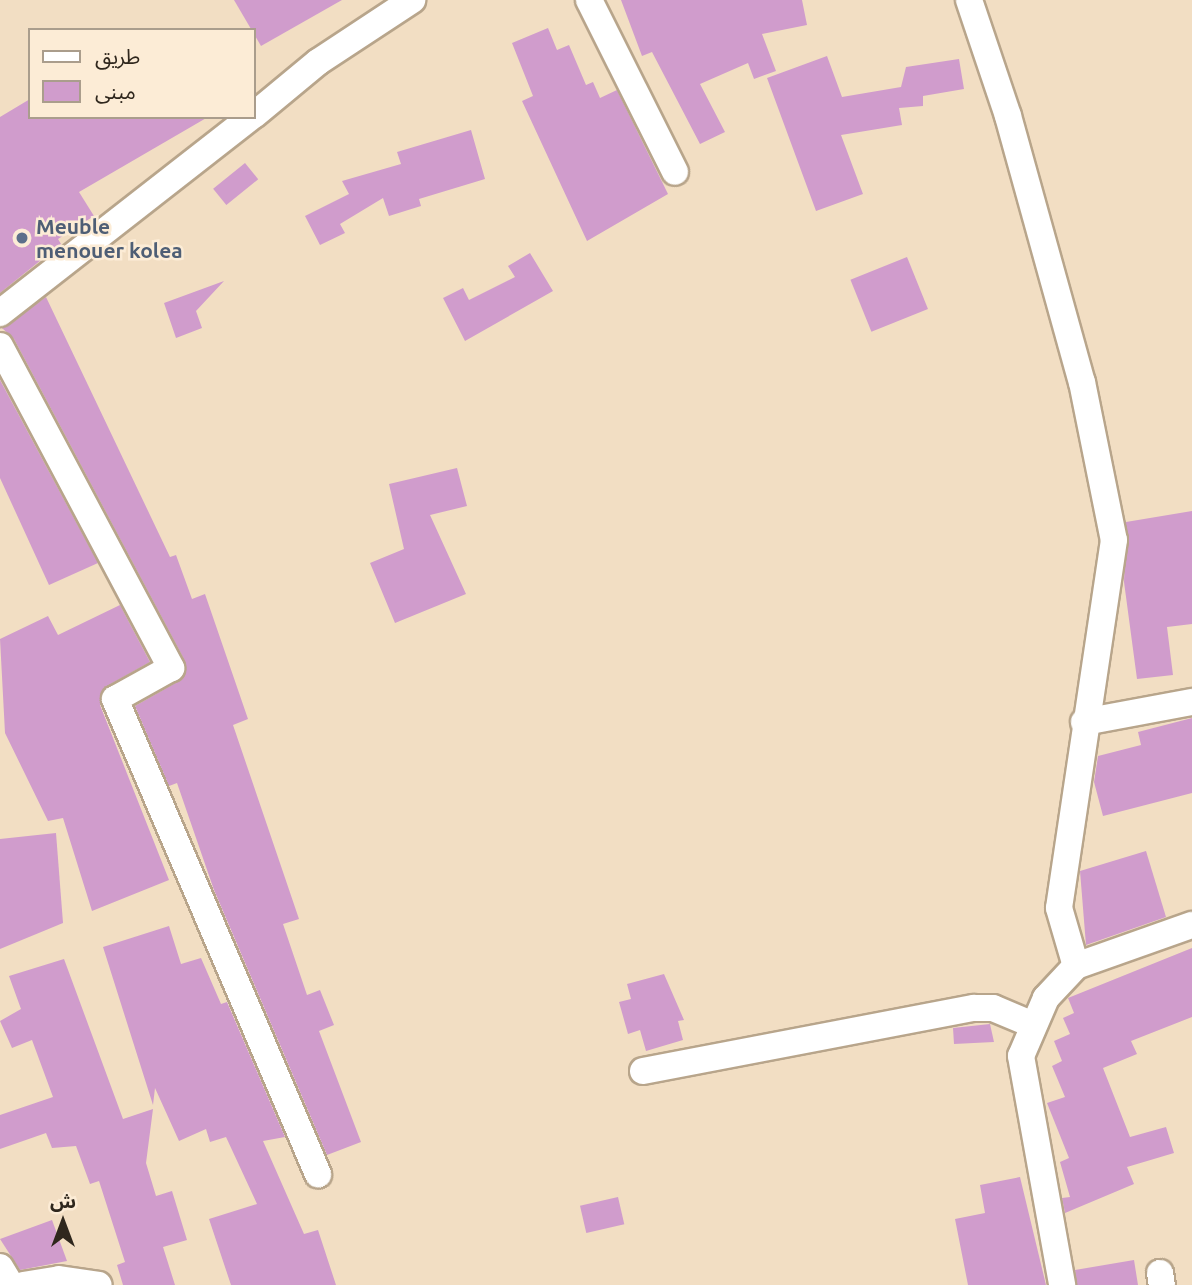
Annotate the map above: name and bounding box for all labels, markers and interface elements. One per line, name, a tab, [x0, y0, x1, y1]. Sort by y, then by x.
legend	[28, 28, 256, 119]
text: طريق	[95, 44, 140, 68]
text: مبنى	[95, 79, 136, 103]
place label: Meuble menouer kolea	[36, 213, 183, 263]
marker: Meuble menouer kolea	[14, 230, 30, 246]
north arrow	[28, 1187, 98, 1257]
text: ش	[50, 1190, 76, 1212]

